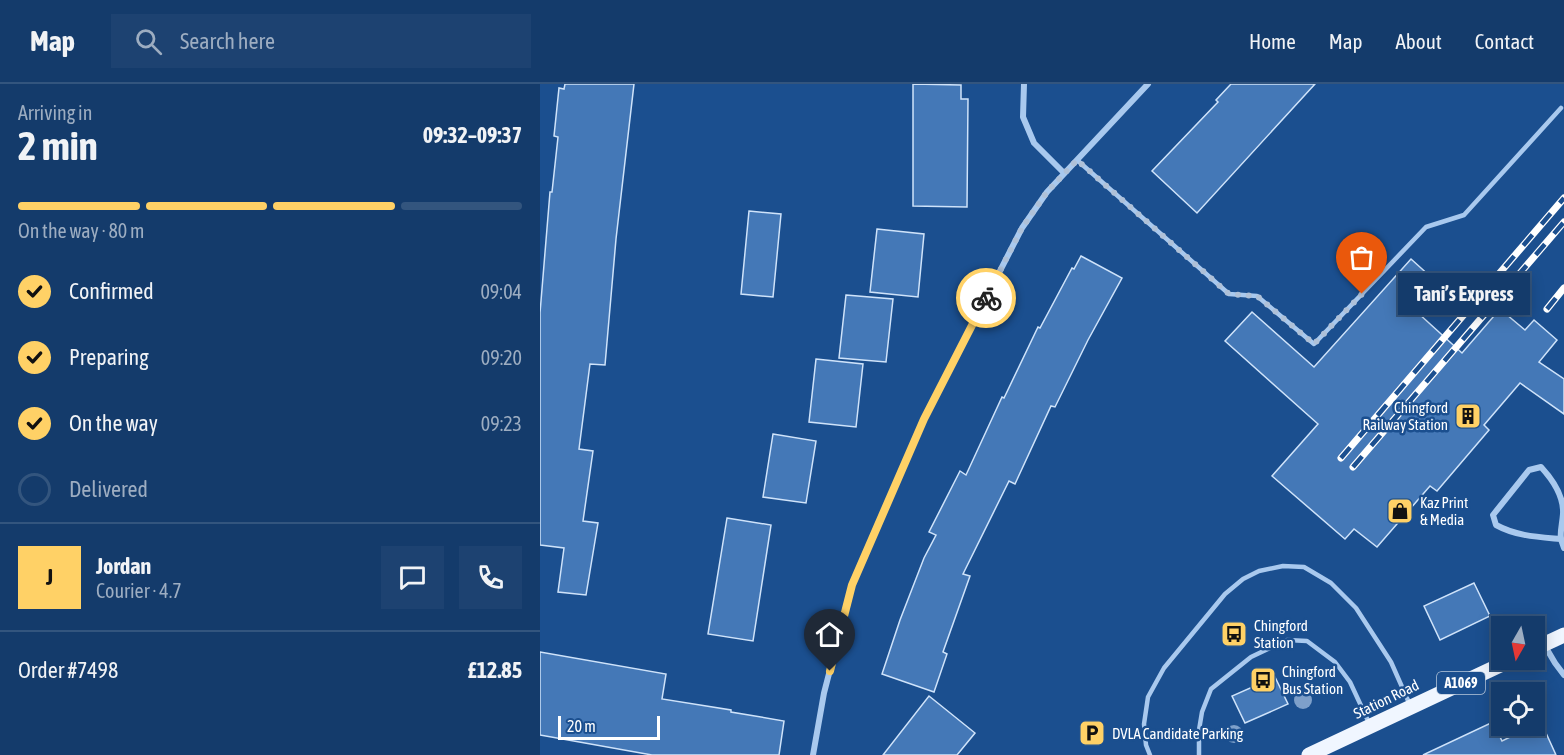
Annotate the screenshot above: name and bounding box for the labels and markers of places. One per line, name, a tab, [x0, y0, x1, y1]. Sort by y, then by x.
pin	[1336, 232, 1387, 294]
callout: Tani’s Express	[1398, 273, 1530, 315]
place label: Chingford Railway Station	[1363, 399, 1448, 433]
building icon: Chingford Railway Station	[1453, 401, 1483, 431]
place label: Kaz Print & Media	[1420, 494, 1468, 528]
shop icon: Kaz Print & Media	[1385, 496, 1415, 526]
pin	[804, 609, 855, 671]
place label: Chingford Station	[1254, 617, 1308, 651]
bus stop icon: Chingford Station	[1219, 619, 1249, 649]
place label: Chingford Bus Station	[1282, 663, 1343, 697]
bus stop icon: Chingford Bus Station	[1248, 665, 1278, 695]
parking icon: DVLA Candidate Parking	[1077, 718, 1107, 748]
place label: DVLA Candidate Parking	[1112, 725, 1244, 742]

